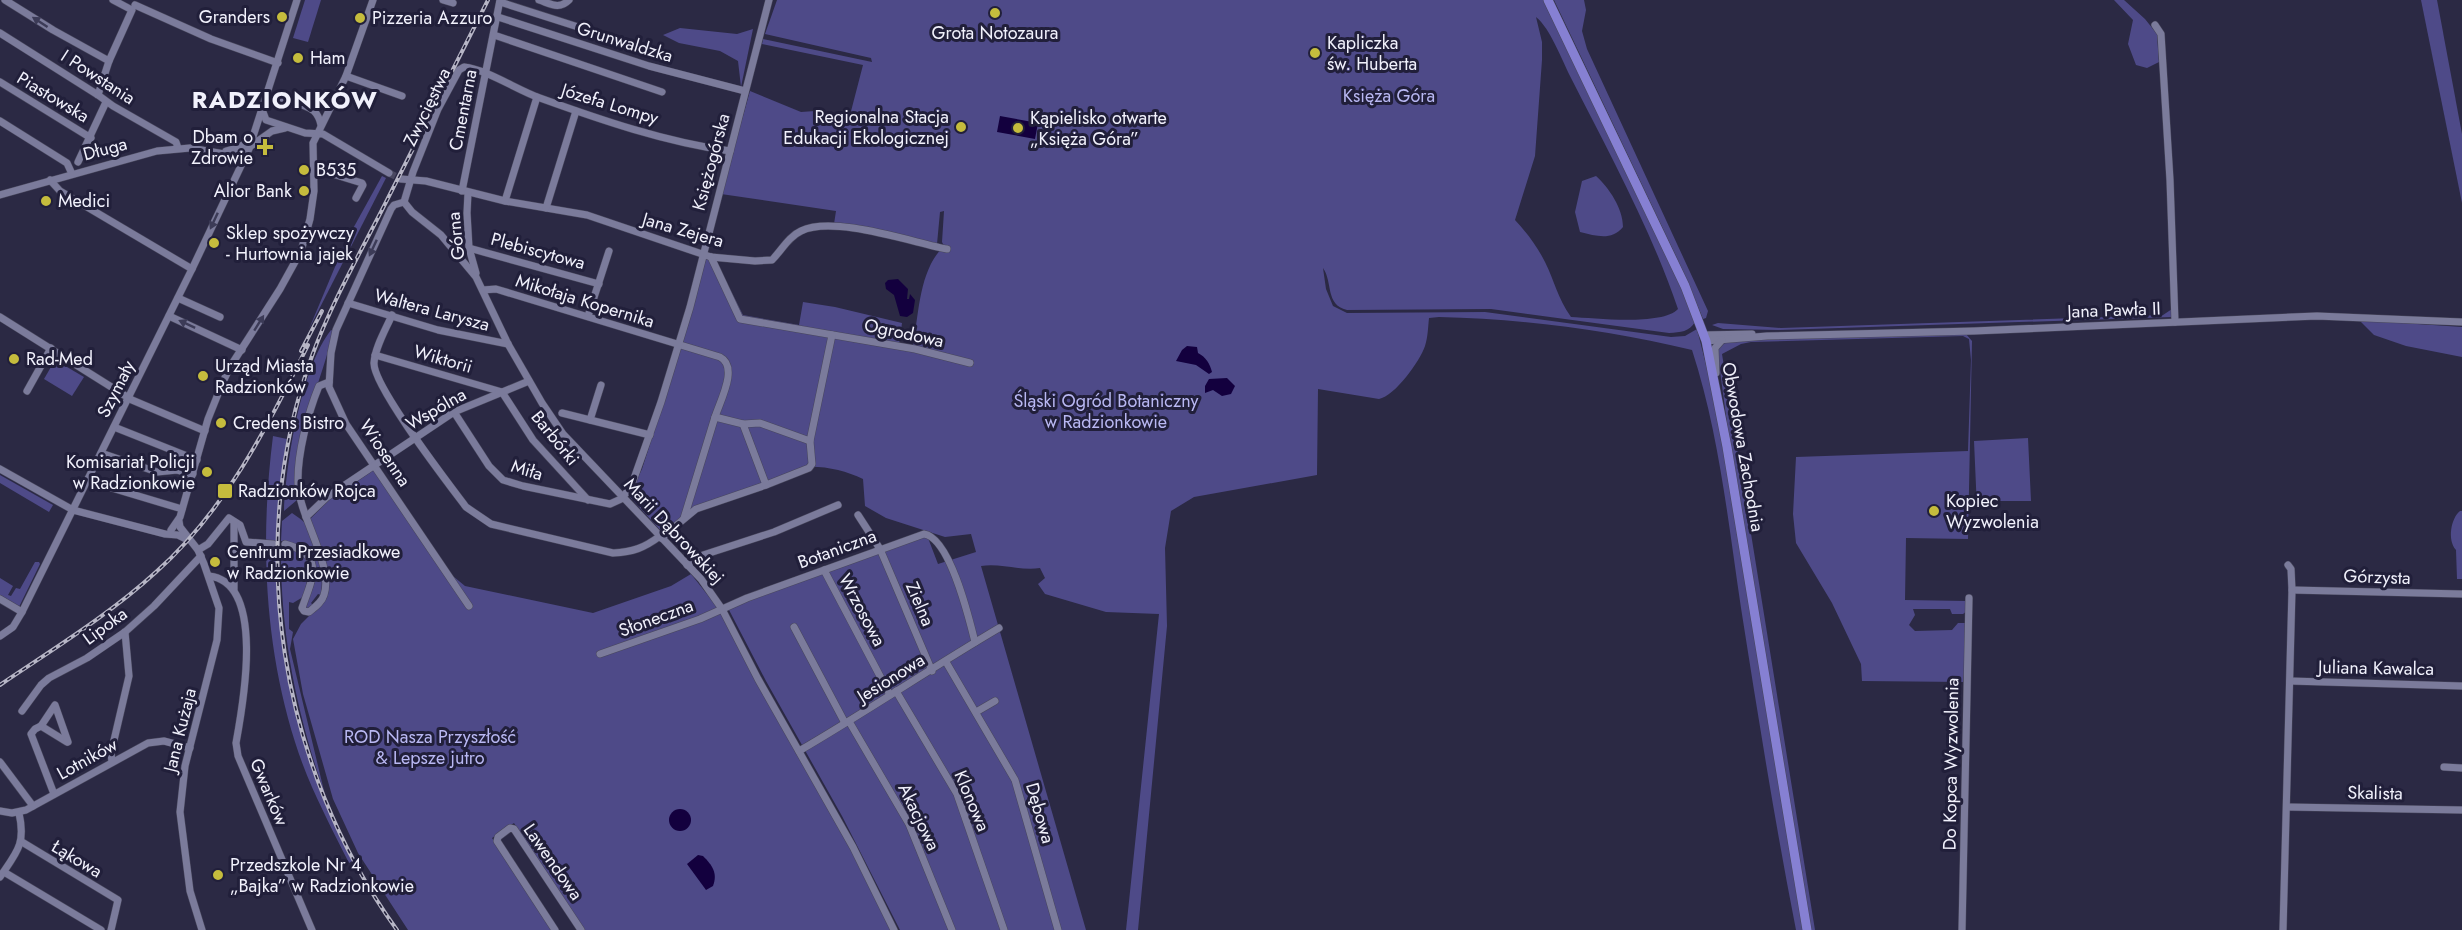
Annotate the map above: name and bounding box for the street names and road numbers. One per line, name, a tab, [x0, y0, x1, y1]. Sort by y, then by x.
street label: Grunwaldzka	[574, 15, 676, 69]
street label: I Powstania	[56, 43, 140, 111]
street label: Zwycięstwa	[397, 63, 457, 151]
street label: Piastowska	[12, 65, 94, 129]
street label: Cmentarna	[442, 67, 484, 153]
street label: Józefa Lompy	[556, 76, 662, 131]
street label: Księżogórska	[686, 111, 736, 213]
street label: Długa	[80, 131, 130, 167]
street label: Jana Zejera	[637, 205, 727, 254]
street label: Górna	[441, 211, 471, 261]
street label: Plebiscytowa	[488, 226, 588, 276]
street label: Mikołaja Kopernika	[512, 268, 658, 334]
street label: Waltera Larysza	[372, 282, 492, 338]
street label: Jana Pawła II	[2065, 295, 2161, 325]
street label: Ogrodowa	[862, 312, 946, 354]
street label: Wiktorii	[411, 338, 475, 380]
street label: Szymały	[91, 356, 141, 422]
street label: Obwodowa Zachodnia	[1715, 360, 1771, 534]
street label: Wspólna	[401, 381, 471, 437]
street label: Barbórki	[525, 405, 585, 471]
street label: Wiosenna	[353, 414, 417, 492]
street label: Miła	[508, 453, 546, 487]
street label: Marii Dąbrowskiej	[618, 472, 730, 590]
street label: Botaniczna	[794, 523, 880, 575]
street label: Górzysta	[2343, 563, 2411, 591]
street label: Wrzosowa	[832, 569, 892, 651]
street label: Zielna	[899, 578, 941, 630]
street label: Słoneczna	[615, 593, 697, 643]
street label: Lipoka	[77, 601, 133, 651]
street label: Jesionowa	[851, 647, 930, 710]
street label: Juliana Kawalca	[2316, 654, 2434, 682]
street label: Do Kopca Wyzwolenia	[1936, 677, 1966, 851]
street label: Jana Kużaja	[157, 685, 203, 777]
street label: Lotników	[52, 731, 123, 786]
street label: Gwarków	[243, 754, 295, 830]
street label: Klonowa	[948, 766, 996, 836]
street label: Akacjowa	[892, 779, 946, 855]
street label: Dębowa	[1019, 780, 1061, 846]
street label: Skalista	[2347, 780, 2403, 806]
street label: Lawendowa	[517, 818, 589, 906]
street label: Łąkowa	[46, 833, 107, 884]

